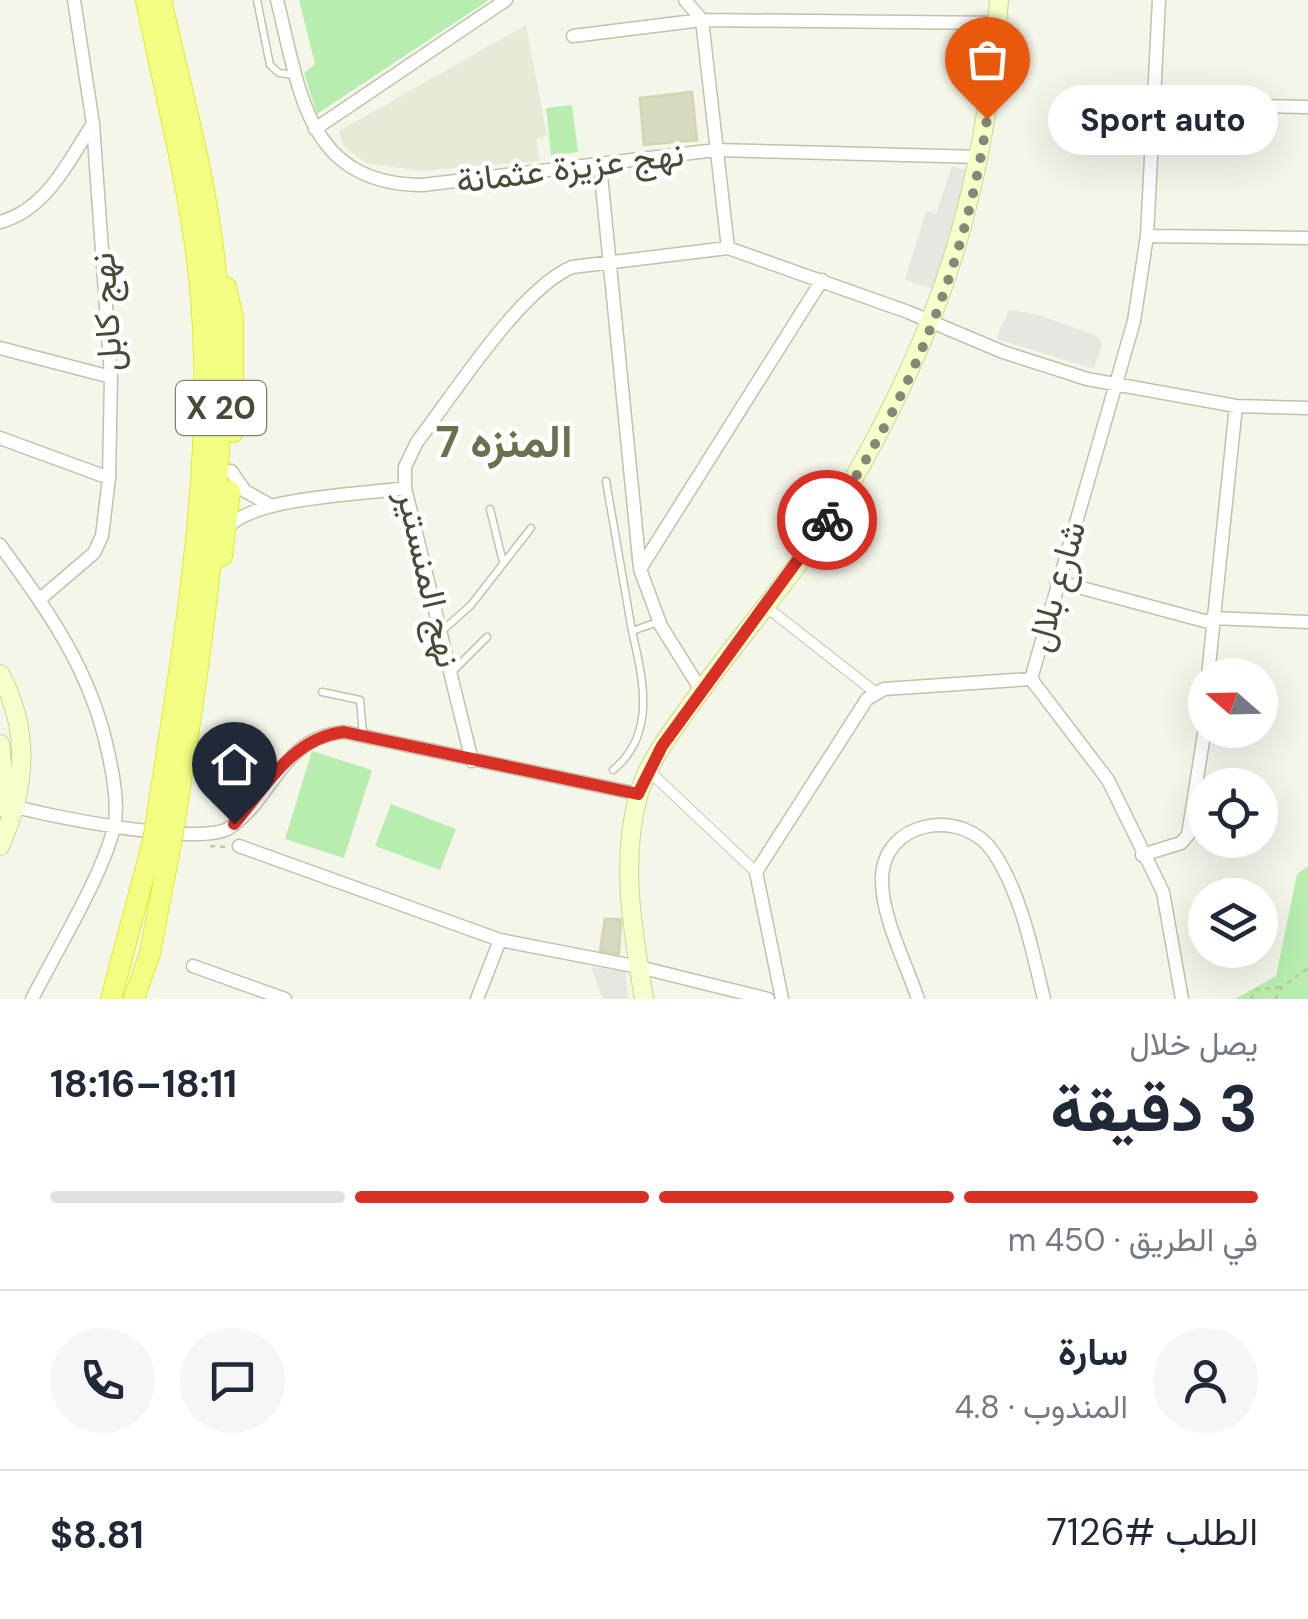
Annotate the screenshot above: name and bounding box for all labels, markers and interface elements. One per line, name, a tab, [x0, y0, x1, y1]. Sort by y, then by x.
pin	[945, 17, 1030, 120]
icon: bag	[960, 32, 1015, 87]
callout: Sport auto	[1047, 84, 1277, 154]
text: Sport auto	[1080, 99, 1246, 141]
street label: نهج عزيزة عثمانة	[453, 130, 687, 205]
street label: نهج كابل	[79, 251, 134, 373]
road number: X 20	[176, 381, 266, 435]
district label: المنزه 7	[435, 412, 573, 471]
courier	[777, 470, 877, 570]
street label: نهج المنستير	[385, 485, 472, 672]
icon: bike	[800, 493, 855, 548]
street label: شارع بلال	[1015, 515, 1097, 657]
north arrow	[1188, 658, 1278, 748]
map controls	[1188, 658, 1278, 968]
pin	[192, 722, 277, 825]
icon: home	[207, 737, 262, 792]
button: locate	[1188, 768, 1278, 858]
button: layers	[1188, 878, 1278, 968]
text: يصل خلال	[1129, 1023, 1258, 1065]
text: 18:11–18:16	[50, 1059, 237, 1109]
text: 3 دقيقة	[1050, 1067, 1258, 1151]
text: في الطريق · 450 m	[1008, 1219, 1258, 1261]
text: سارة	[1058, 1327, 1128, 1377]
button: phone	[50, 1328, 155, 1433]
button: chat	[180, 1328, 285, 1433]
button: person	[1153, 1328, 1258, 1433]
text: المندوب · 4.8	[954, 1386, 1128, 1428]
text: الطلب #7126	[1046, 1507, 1258, 1557]
text: $8.81	[50, 1510, 144, 1560]

